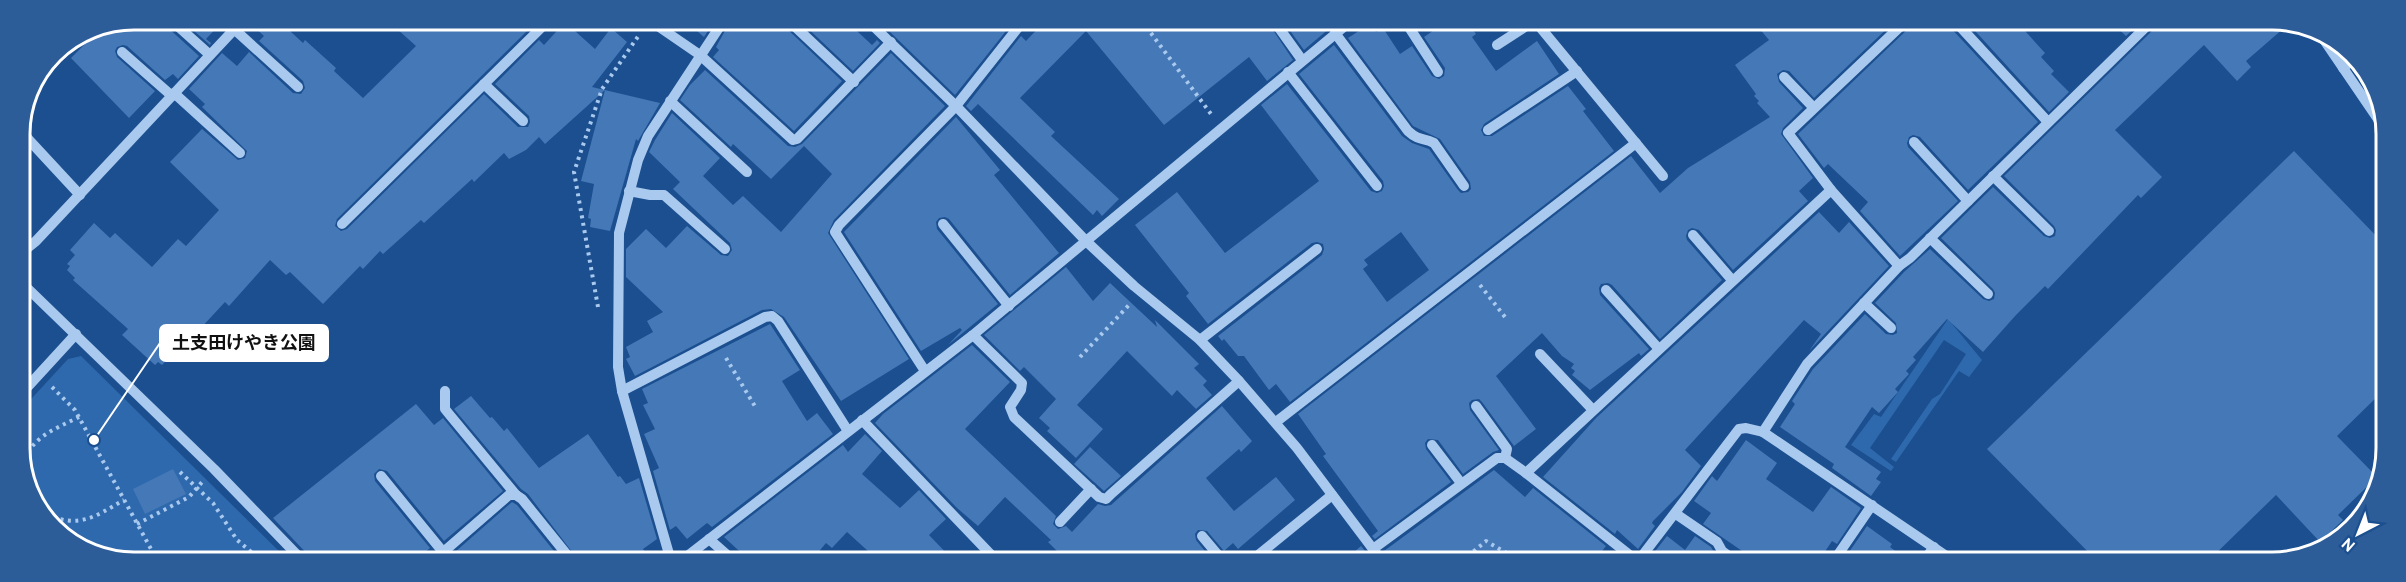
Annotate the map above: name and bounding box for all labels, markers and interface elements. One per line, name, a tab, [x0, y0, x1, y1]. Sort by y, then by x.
callout: 土支田けやき公園	[160, 325, 328, 361]
text: 土支田けやき公園	[172, 333, 316, 356]
north arrow	[2328, 504, 2388, 564]
text: N	[2338, 532, 2360, 555]

